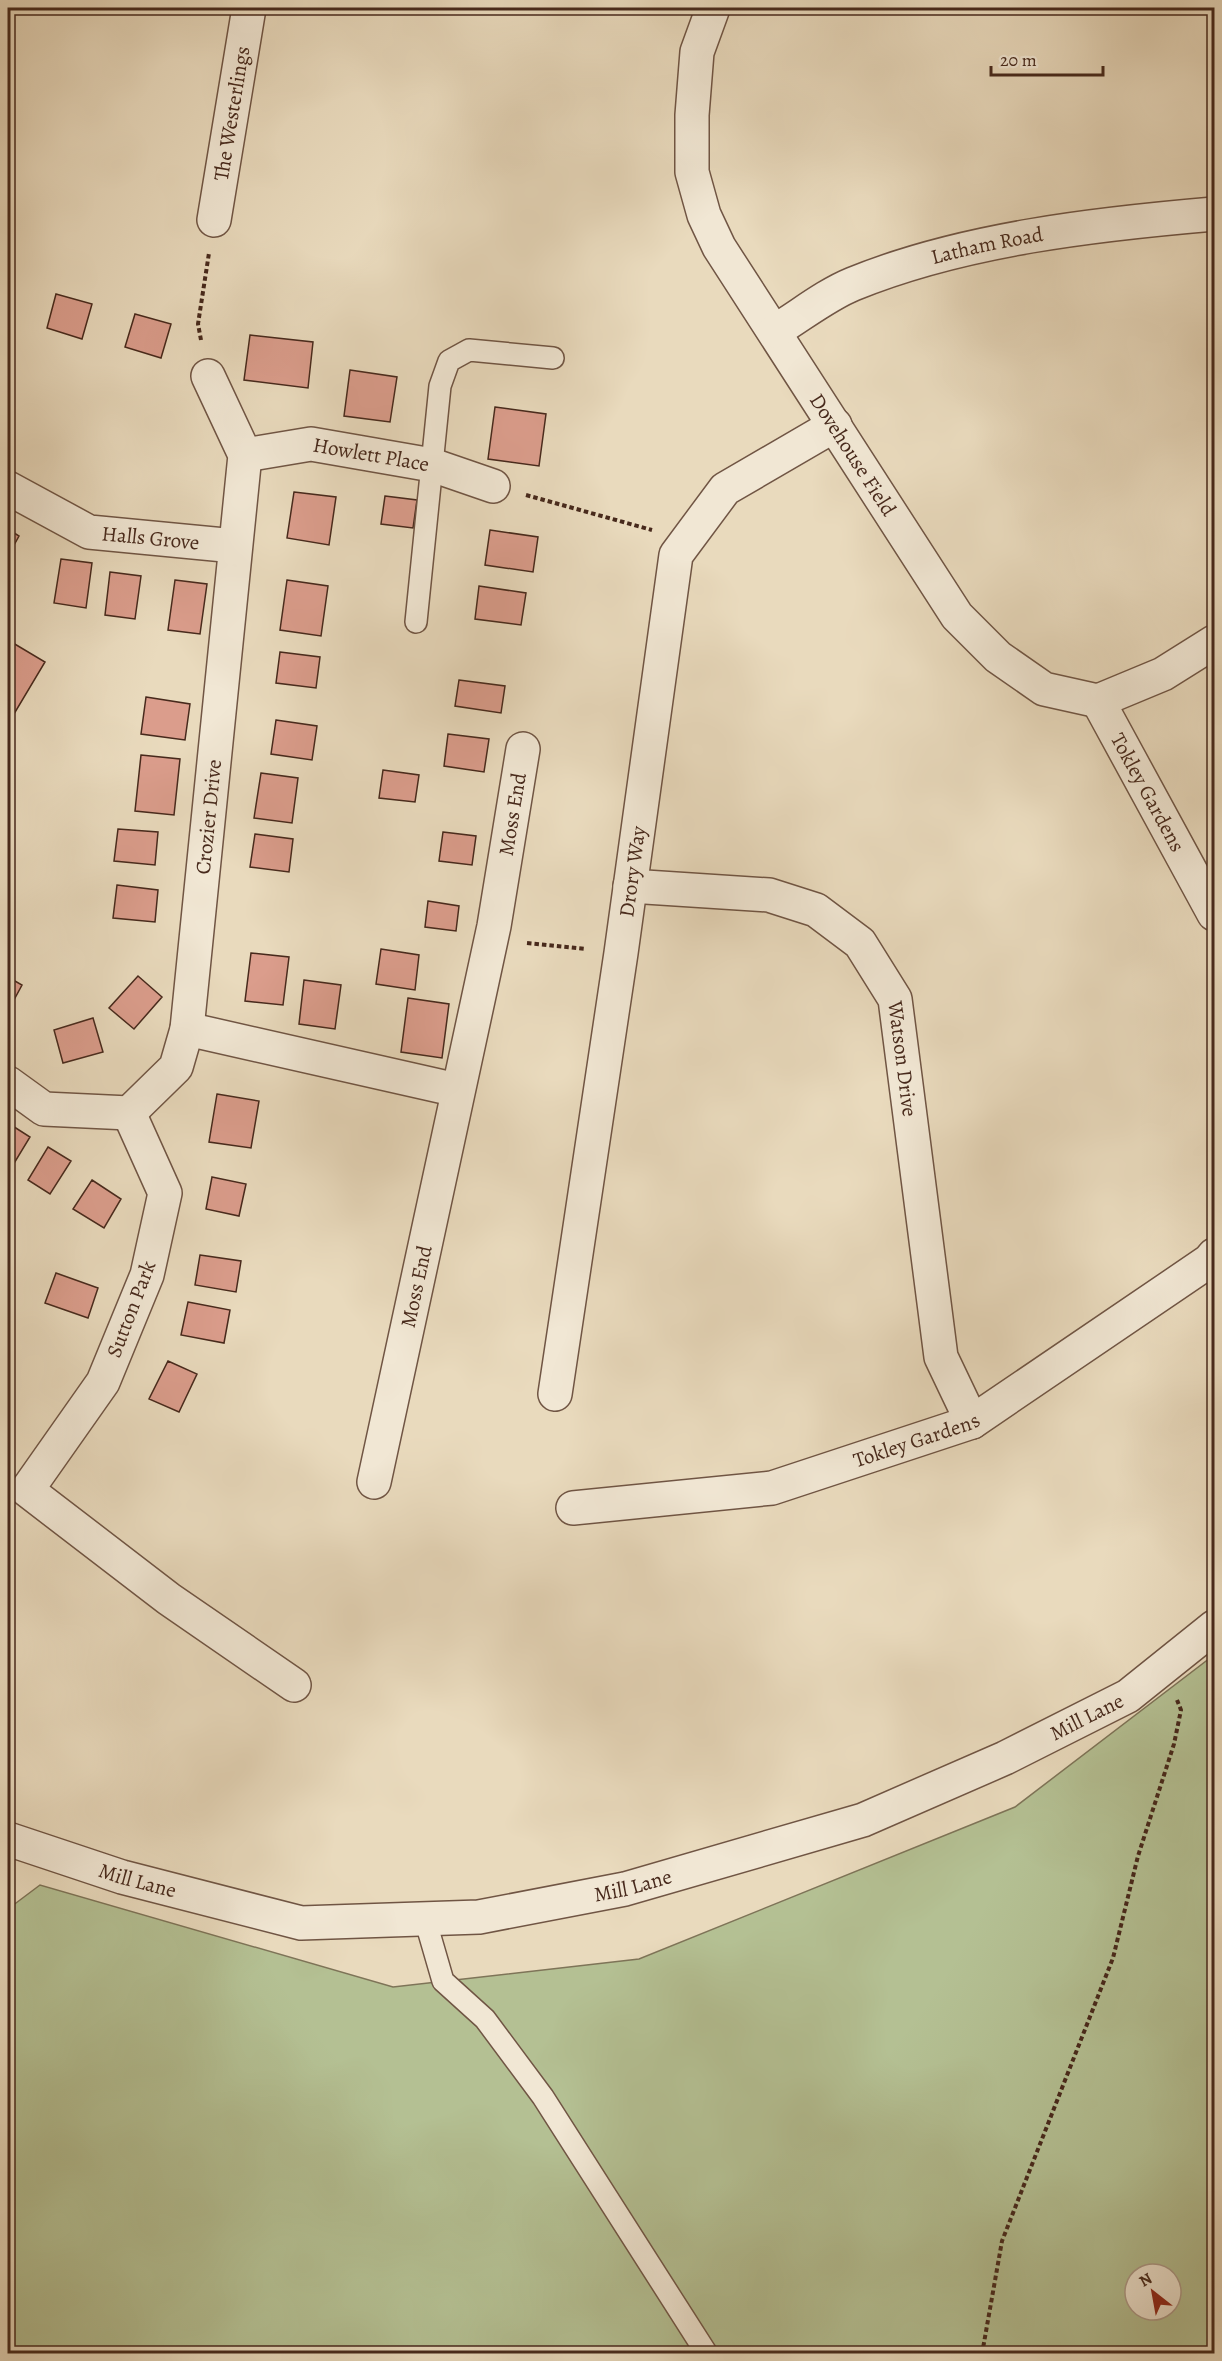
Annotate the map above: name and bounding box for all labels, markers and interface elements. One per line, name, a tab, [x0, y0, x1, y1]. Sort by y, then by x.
scale bar	[991, 39, 1104, 77]
street label: The Westerlings	[207, 44, 257, 183]
text: 20 m	[1000, 48, 1037, 72]
street label: Latham Road	[928, 220, 1046, 271]
street label: Dovehouse Field	[803, 388, 903, 522]
street label: Howlett Place	[311, 431, 431, 478]
street label: Halls Grove	[100, 519, 201, 557]
street label: Tokley Gardens	[1104, 728, 1191, 857]
street label: Crozier Drive	[189, 758, 228, 876]
street label: Moss End	[492, 770, 533, 858]
street label: Drory Way	[612, 824, 652, 919]
street label: Watson Drive	[881, 998, 924, 1118]
street label: Moss End	[394, 1242, 439, 1330]
street label: Sutton Park	[100, 1256, 163, 1362]
street label: Tokley Gardens	[850, 1406, 986, 1474]
street label: Mill Lane	[1045, 1686, 1128, 1747]
street label: Mill Lane	[95, 1856, 179, 1904]
street label: Mill Lane	[592, 1862, 675, 1909]
north arrow	[1123, 2262, 1183, 2322]
text: N	[1135, 2267, 1157, 2292]

